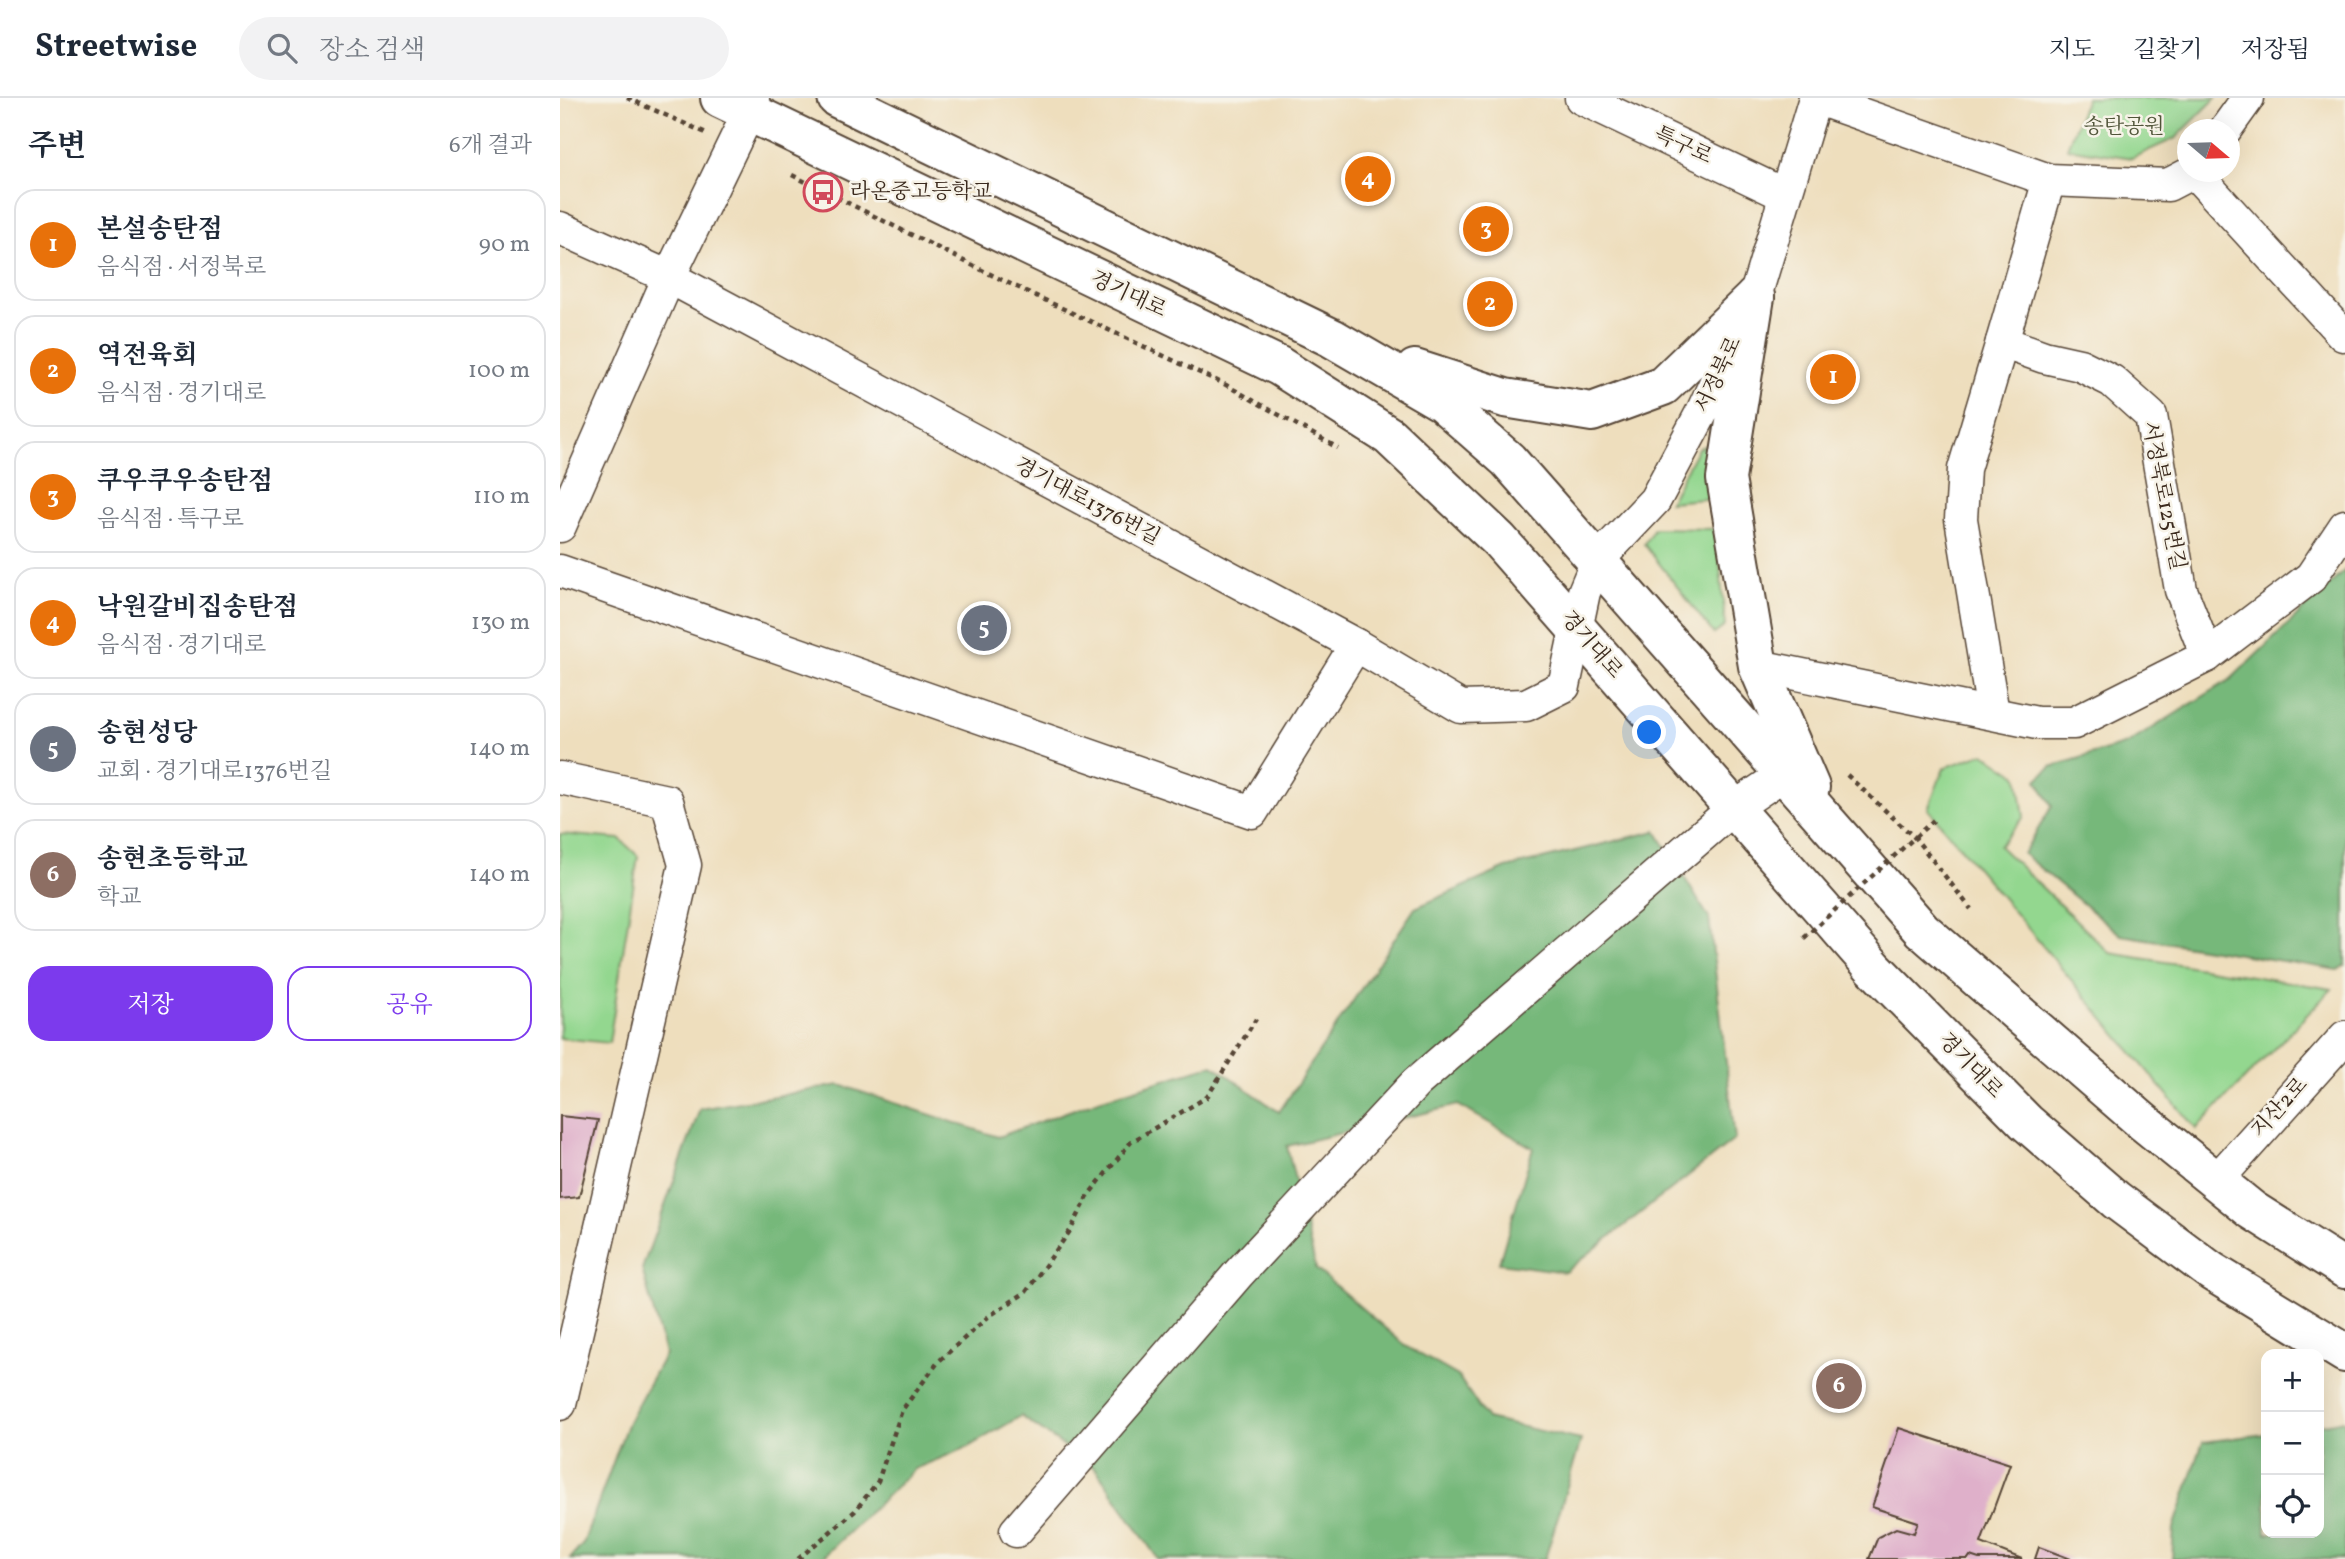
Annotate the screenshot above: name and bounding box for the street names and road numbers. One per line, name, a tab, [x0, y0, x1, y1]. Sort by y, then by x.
street label: 특구로	[1649, 120, 1717, 172]
street label: 경기대로	[1085, 265, 1171, 325]
street label: 서정북로	[1689, 332, 1749, 418]
street label: 서정북로125번길	[2134, 419, 2192, 573]
street label: 경기대로1376번길	[1009, 451, 1165, 553]
street label: 경기대로	[1553, 605, 1629, 685]
street label: 경기대로	[1931, 1027, 2009, 1105]
street label: 지산2로	[2245, 1071, 2315, 1145]

